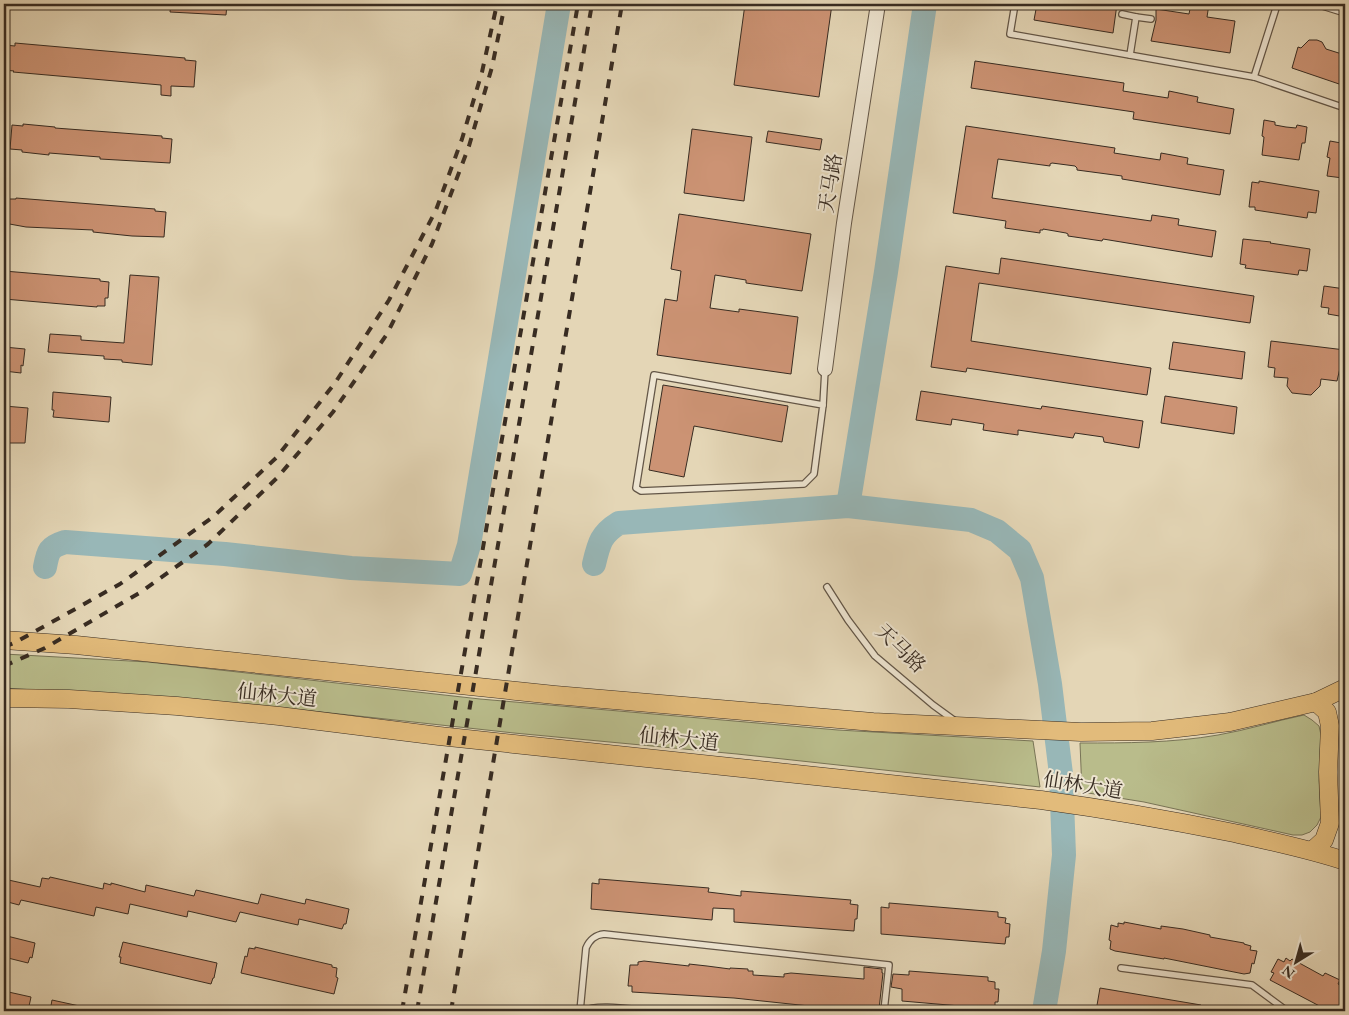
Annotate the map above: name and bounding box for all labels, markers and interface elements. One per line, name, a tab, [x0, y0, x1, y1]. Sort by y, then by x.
street label: 天马路	[812, 151, 848, 215]
street label: 天马路	[870, 618, 932, 678]
street label: 仙林大道	[236, 678, 318, 712]
street label: 仙林大道	[638, 722, 720, 756]
street label: 仙林大道	[1041, 766, 1125, 804]
north arrow	[1272, 938, 1322, 988]
text: N	[1278, 961, 1298, 983]

